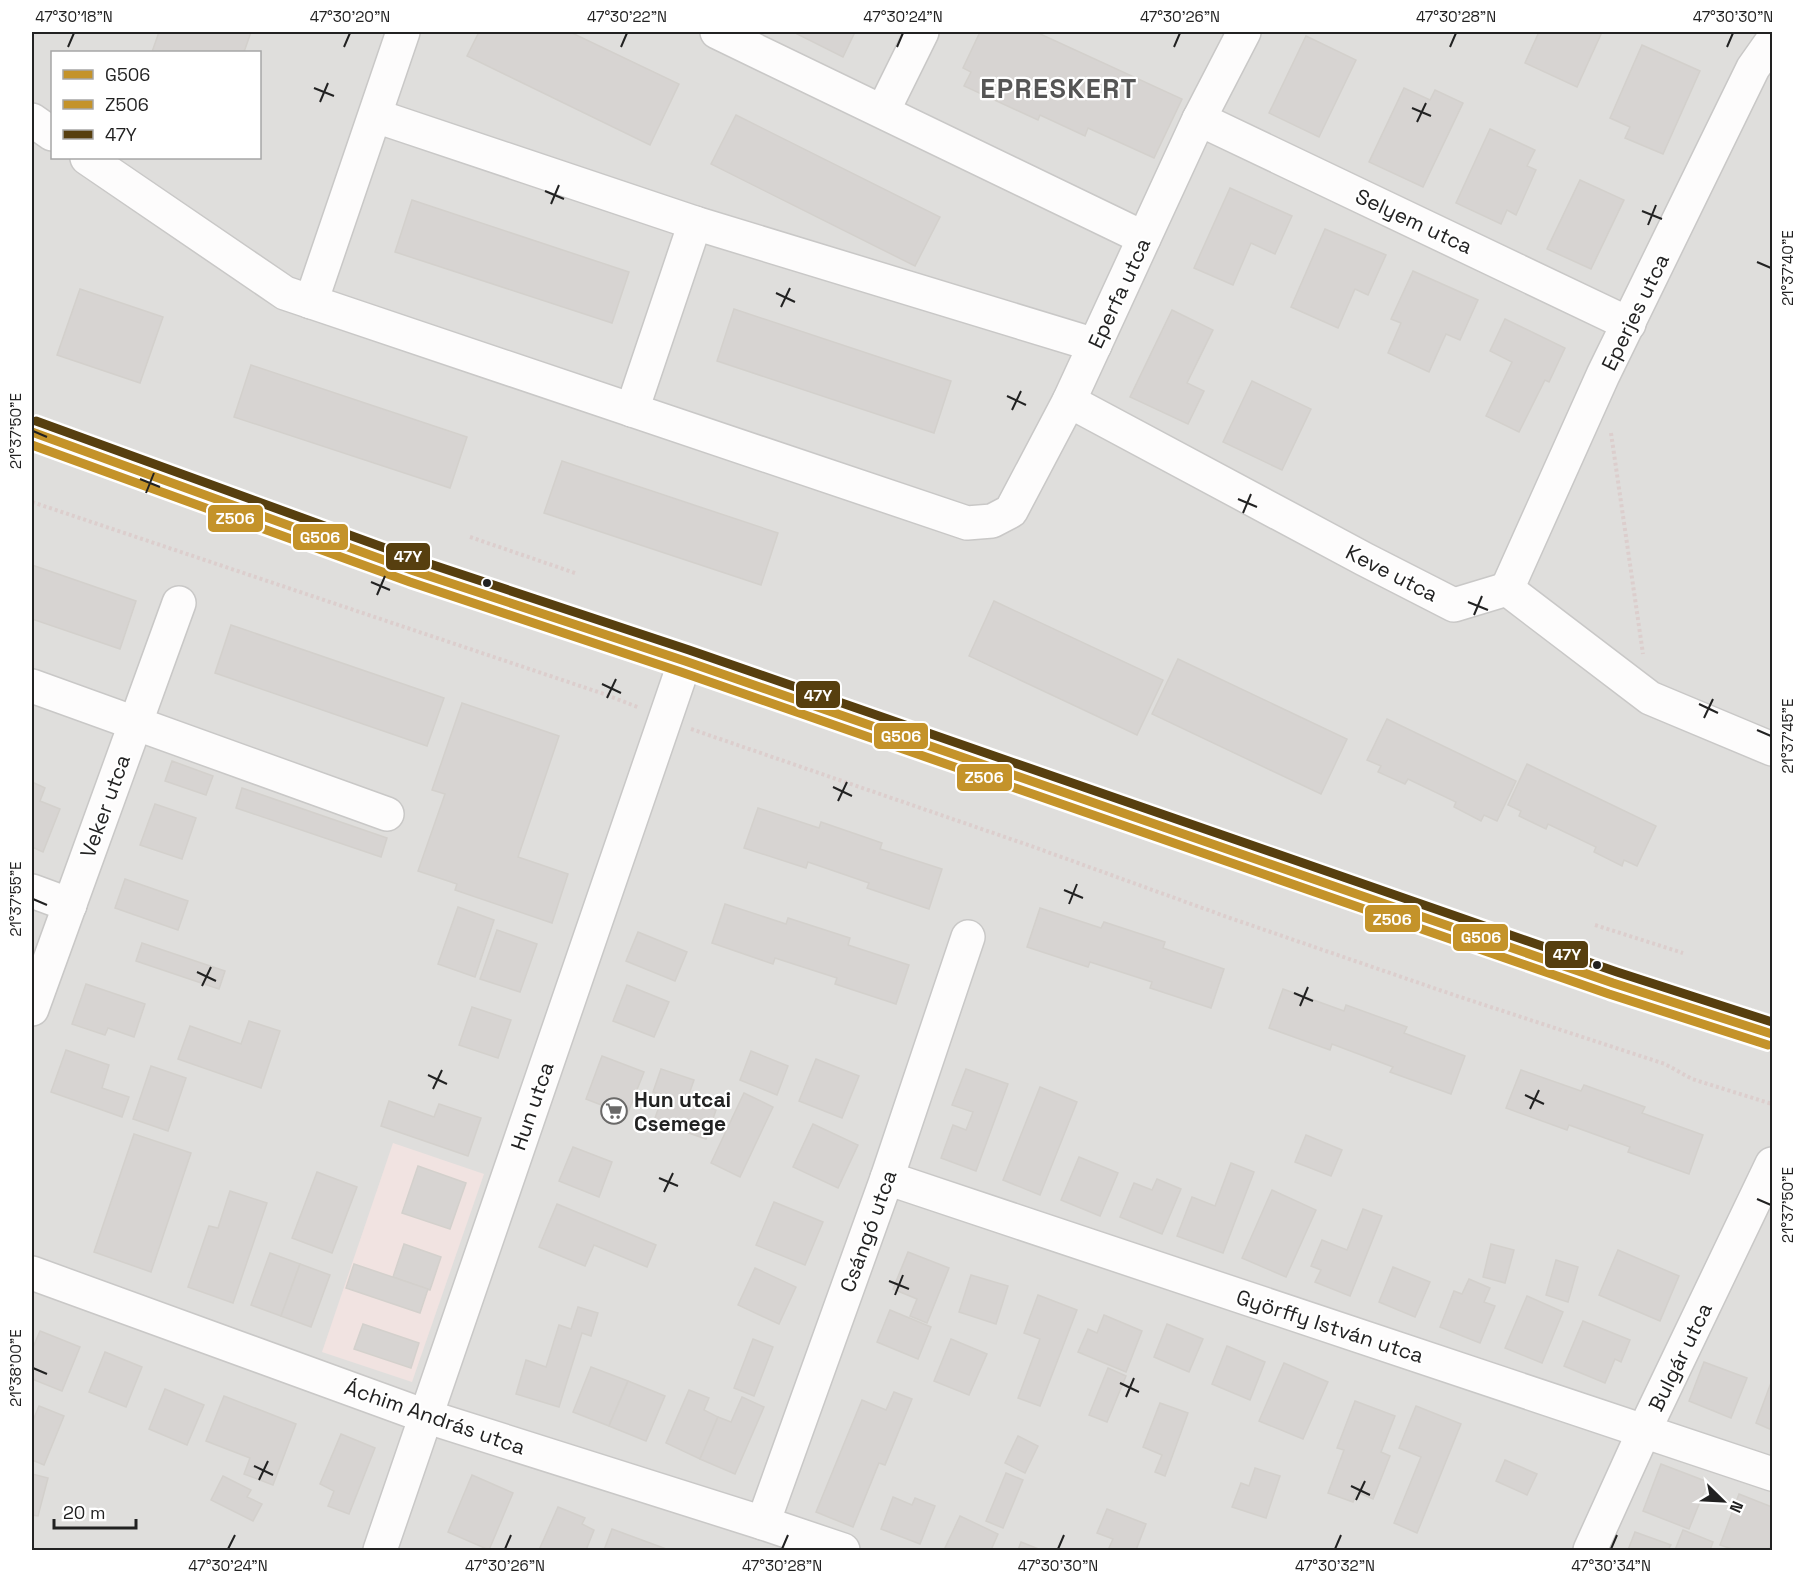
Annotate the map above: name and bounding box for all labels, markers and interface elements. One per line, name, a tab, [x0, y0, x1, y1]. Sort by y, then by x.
text: 47°30'18"N	[35, 7, 113, 26]
text: 47°30'20"N	[310, 7, 390, 26]
text: 47°30'22"N	[587, 7, 667, 26]
text: 47°30'24"N	[863, 7, 943, 26]
text: 47°30'26"N	[1140, 7, 1220, 26]
text: 47°30'28"N	[1416, 7, 1496, 26]
text: 47°30'30"N	[1693, 7, 1773, 26]
legend	[51, 51, 261, 159]
text: G506	[105, 63, 150, 86]
district label: EPRESKERT	[980, 71, 1138, 106]
text: Z506	[105, 93, 149, 116]
text: 47Y	[105, 123, 137, 146]
street label: Selyem utca	[1351, 182, 1477, 260]
text: 21°37'40"E	[1778, 230, 1797, 306]
street label: Eperfa utca	[1082, 233, 1156, 353]
street label: Eperjes utca	[1595, 249, 1675, 375]
text: 21°37'50"E	[6, 393, 25, 469]
line badge: Z506	[207, 504, 264, 533]
text: Z506	[215, 508, 255, 529]
line badge: G506	[292, 523, 349, 551]
text: G506	[300, 527, 340, 548]
street label: Keve utca	[1341, 538, 1443, 608]
line badge: 47Y	[385, 542, 431, 571]
text: 47Y	[394, 546, 422, 567]
unlabelled marker	[481, 577, 493, 589]
line badge: 47Y	[795, 680, 841, 709]
text: 47Y	[804, 685, 832, 706]
text: 21°37'45"E	[1778, 699, 1797, 773]
line badge: G506	[873, 722, 929, 750]
text: G506	[881, 726, 921, 747]
street label: Veker utca	[74, 751, 136, 861]
line badge: Z506	[956, 763, 1013, 792]
text: Z506	[964, 767, 1004, 788]
text: 21°37'55"E	[6, 861, 25, 937]
line badge: Z506	[1364, 904, 1421, 933]
text: Z506	[1372, 909, 1412, 930]
line badge: G506	[1452, 923, 1509, 952]
text: G506	[1461, 927, 1501, 948]
line badge: 47Y	[1544, 940, 1589, 969]
text: 47Y	[1553, 944, 1581, 965]
unlabelled marker	[1591, 959, 1603, 971]
street label: Hun utca	[504, 1058, 560, 1154]
place label: Hun utcai Csemege	[634, 1086, 731, 1137]
supermarket icon: Hun utcai Csemege	[599, 1096, 629, 1126]
street label: Csángó utca	[833, 1166, 903, 1296]
text: 21°37'50"E	[1778, 1167, 1797, 1243]
street label: Györffy István utca	[1233, 1283, 1427, 1369]
street label: Bulgár utca	[1642, 1298, 1718, 1416]
text: 21°38'00"E	[6, 1329, 25, 1407]
street label: Áchim András utca	[341, 1373, 529, 1461]
north arrow	[1693, 1471, 1753, 1531]
scale bar	[54, 1492, 136, 1530]
text: N	[1724, 1498, 1748, 1516]
text: 20 m	[63, 1501, 106, 1524]
text: 47°30'24"N	[188, 1556, 268, 1575]
text: 47°30'26"N	[465, 1556, 545, 1575]
text: 47°30'28"N	[742, 1556, 822, 1575]
text: 47°30'30"N	[1018, 1556, 1098, 1575]
text: 47°30'32"N	[1295, 1556, 1375, 1575]
text: 47°30'34"N	[1571, 1556, 1651, 1575]

